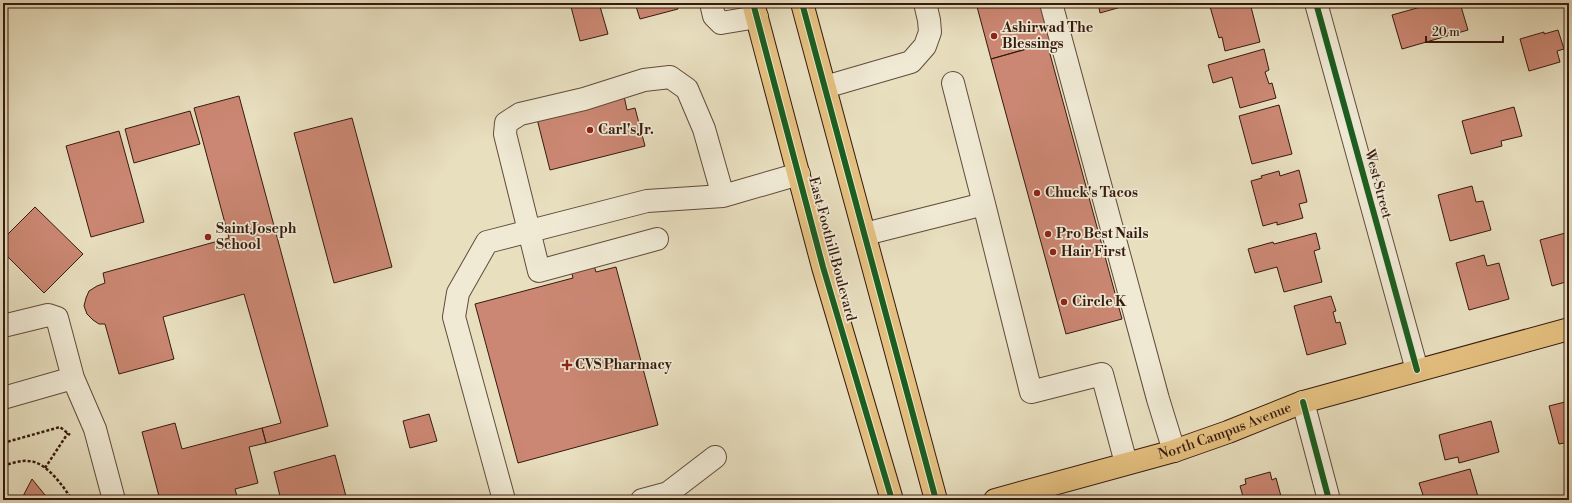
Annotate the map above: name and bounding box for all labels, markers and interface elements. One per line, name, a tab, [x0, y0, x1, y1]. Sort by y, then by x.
scale bar	[1426, 18, 1503, 44]
place label: Ashirwad The Blessings	[1001, 19, 1094, 53]
text: 20 m	[1432, 25, 1460, 40]
marker: Ashirwad The Blessings	[989, 31, 999, 41]
place label: Carl's Jr.	[598, 121, 654, 139]
marker: Carl's Jr.	[585, 125, 595, 135]
street label: West Street	[1360, 146, 1396, 221]
street label: East Foothill Boulevard	[804, 175, 860, 323]
place label: Chuck's Tacos	[1045, 184, 1138, 202]
marker: Chuck's Tacos	[1032, 188, 1042, 198]
place label: Saint Joseph School	[216, 220, 297, 254]
place label: Pro Best Nails	[1056, 225, 1148, 243]
marker: Pro Best Nails	[1043, 229, 1053, 239]
marker: Saint Joseph School	[203, 232, 213, 242]
place label: Hair First	[1061, 243, 1127, 261]
marker: Hair First	[1048, 247, 1058, 257]
place label: Circle K	[1072, 293, 1127, 311]
marker: Circle K	[1059, 297, 1069, 307]
place label: CVS Pharmacy	[575, 356, 673, 374]
marker: CVS Pharmacy	[562, 360, 572, 370]
street label: North Campus Avenue	[1156, 398, 1294, 464]

